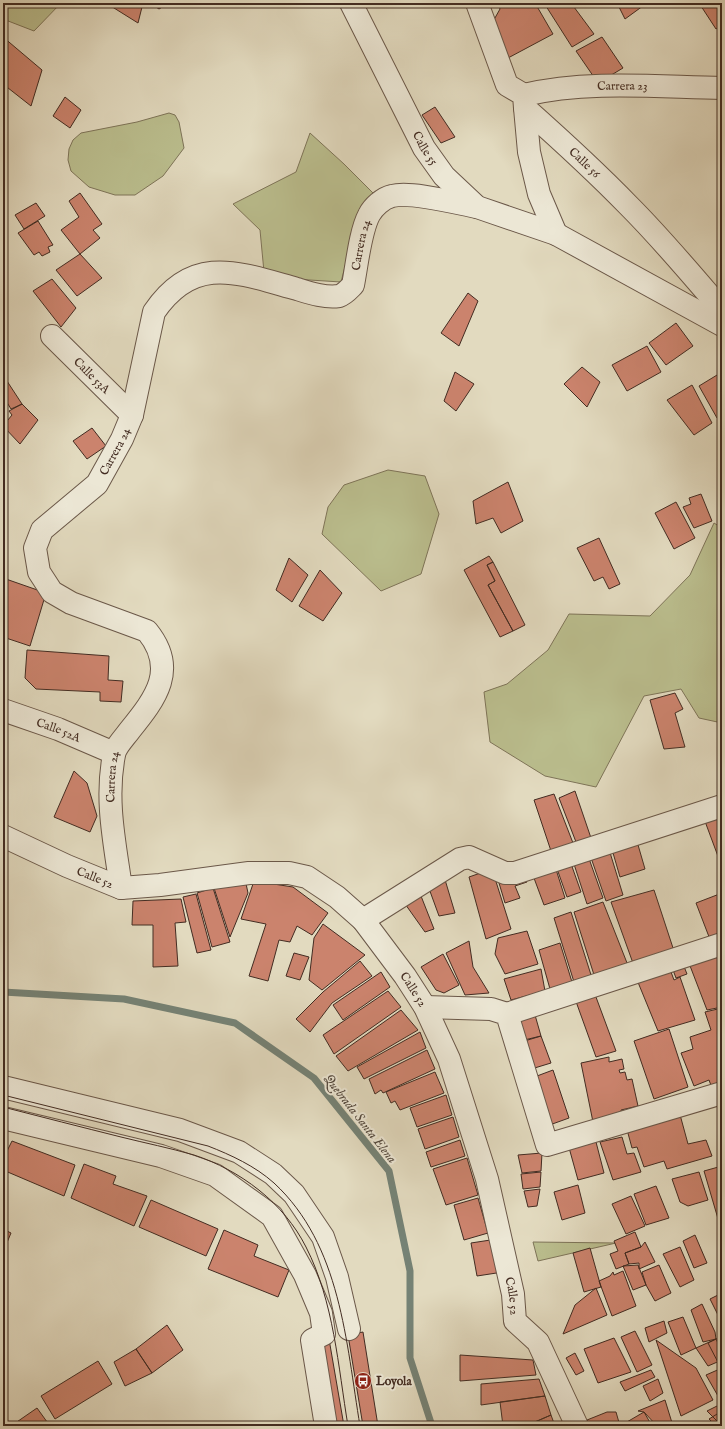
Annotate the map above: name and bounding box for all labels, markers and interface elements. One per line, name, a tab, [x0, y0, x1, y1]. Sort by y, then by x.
street label: Carrera 23	[597, 78, 648, 94]
street label: Calle 55	[409, 129, 441, 169]
street label: Calle 56	[566, 144, 604, 182]
street label: Carrera 24	[349, 217, 374, 272]
street label: Calle 53A	[70, 354, 114, 398]
street label: Carrera 24	[96, 426, 134, 478]
street label: Calle 52A	[34, 715, 84, 746]
street label: Carrera 24	[103, 750, 123, 803]
street label: Calle 52	[74, 864, 116, 892]
street label: Calle 52	[396, 969, 430, 1010]
water label: Quebrada Santa Elena	[320, 1071, 400, 1167]
street label: Calle 52	[501, 1276, 522, 1316]
bus stop icon: Loyola	[353, 1371, 373, 1391]
place label: Loyola	[375, 1374, 412, 1390]

